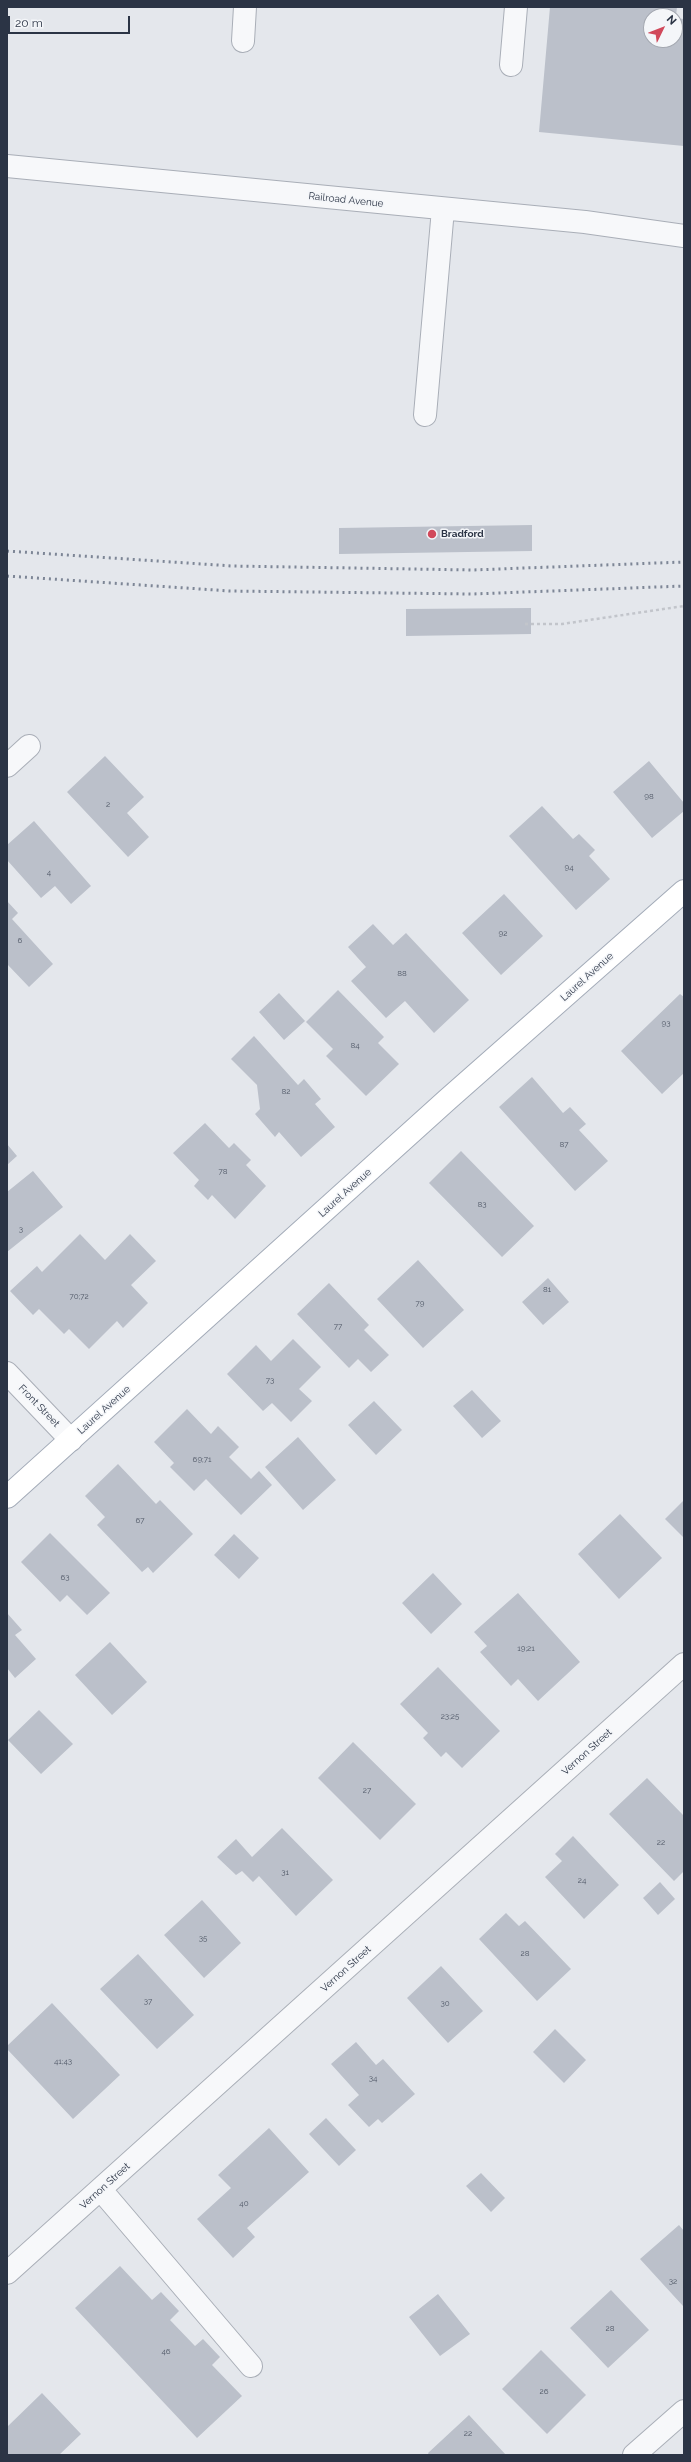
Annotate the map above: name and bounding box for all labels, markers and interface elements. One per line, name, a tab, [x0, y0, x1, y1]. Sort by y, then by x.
scale bar	[10, 8, 132, 34]
north arrow	[643, 8, 683, 48]
text: N	[664, 13, 679, 28]
text: 20 m	[15, 16, 43, 30]
street label: Railroad Avenue	[308, 190, 384, 210]
marker: Bradford	[426, 528, 438, 540]
place label: Bradford	[441, 528, 484, 540]
house number: 98	[644, 792, 654, 802]
house number: 2	[106, 800, 110, 810]
house number: 94	[564, 863, 574, 873]
house number: 4	[47, 868, 51, 878]
house number: 92	[499, 929, 507, 939]
house number: 6	[18, 936, 22, 946]
street label: Laurel Avenue	[558, 950, 616, 1004]
house number: 88	[397, 969, 407, 979]
house number: 93	[662, 1019, 670, 1029]
house number: 84	[350, 1041, 360, 1051]
house number: 82	[282, 1087, 290, 1097]
house number: 87	[559, 1140, 569, 1150]
street label: Laurel Avenue	[316, 1166, 374, 1220]
house number: 78	[218, 1167, 228, 1177]
house number: 83	[477, 1200, 487, 1210]
house number: 3	[19, 1225, 23, 1235]
house number: 81	[543, 1285, 551, 1295]
house number: 70;72	[69, 1292, 89, 1302]
house number: 79	[416, 1299, 424, 1309]
house number: 77	[334, 1322, 342, 1332]
house number: 73	[266, 1376, 274, 1386]
street label: Front Street	[16, 1382, 62, 1430]
street label: Laurel Avenue	[75, 1383, 133, 1437]
house number: 69;71	[193, 1455, 211, 1465]
house number: 67	[135, 1516, 145, 1526]
house number: 63	[60, 1573, 70, 1583]
house number: 19;21	[517, 1644, 535, 1654]
house number: 23;25	[441, 1712, 459, 1722]
street label: Vernon Street	[559, 1726, 615, 1778]
house number: 27	[363, 1786, 371, 1796]
house number: 22	[657, 1838, 665, 1848]
house number: 31	[281, 1868, 289, 1878]
house number: 24	[578, 1876, 586, 1886]
house number: 35	[199, 1934, 207, 1944]
street label: Vernon Street	[318, 1943, 374, 1995]
house number: 28	[521, 1949, 529, 1959]
house number: 37	[144, 1997, 152, 2007]
house number: 30	[440, 1999, 450, 2009]
house number: 41;43	[54, 2057, 72, 2067]
house number: 34	[369, 2074, 377, 2084]
street label: Vernon Street	[77, 2160, 133, 2212]
house number: 40	[239, 2199, 249, 2209]
house number: 32	[669, 2277, 677, 2287]
house number: 28	[606, 2324, 614, 2334]
house number: 46	[161, 2347, 171, 2357]
house number: 26	[540, 2387, 548, 2397]
house number: 22	[464, 2429, 472, 2439]

